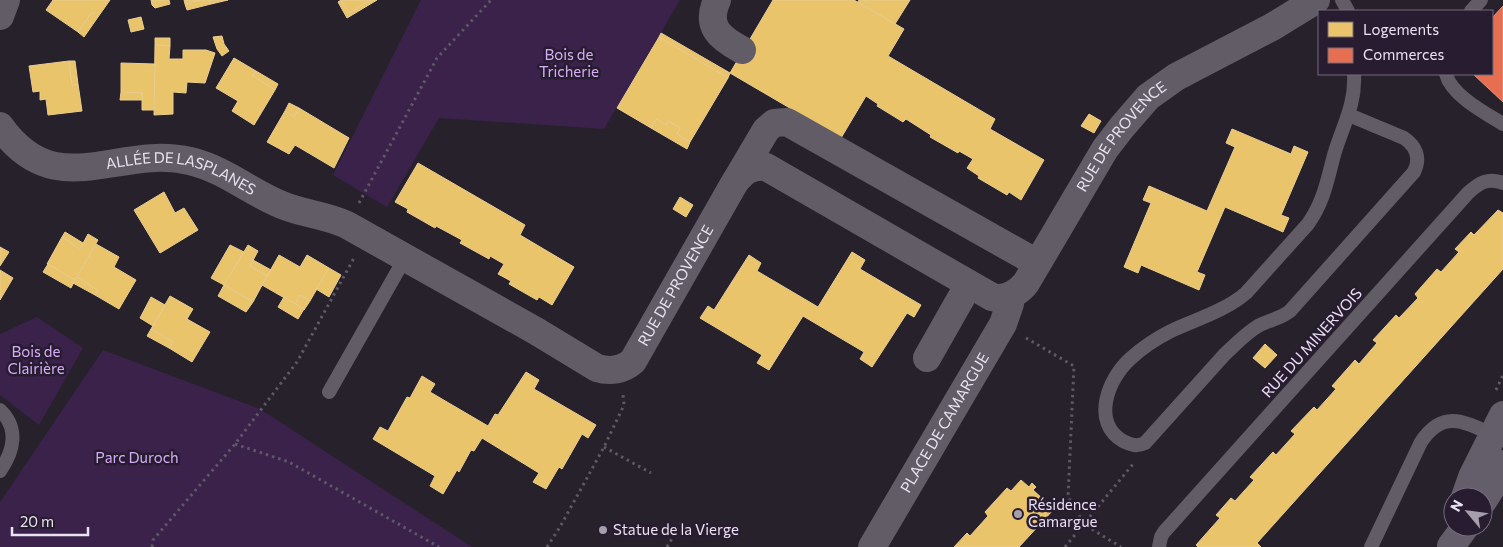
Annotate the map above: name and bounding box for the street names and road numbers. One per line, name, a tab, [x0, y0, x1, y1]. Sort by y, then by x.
street label: RUE DE PROVENCE	[1072, 77, 1170, 194]
street label: ALLÉE DE LASPLANES	[104, 148, 260, 198]
street label: RUE DE PROVENCE	[634, 221, 717, 349]
street label: RUE DU MINERVOIS	[1257, 284, 1365, 401]
street label: PLACE DE CAMARGUE	[896, 349, 992, 495]

